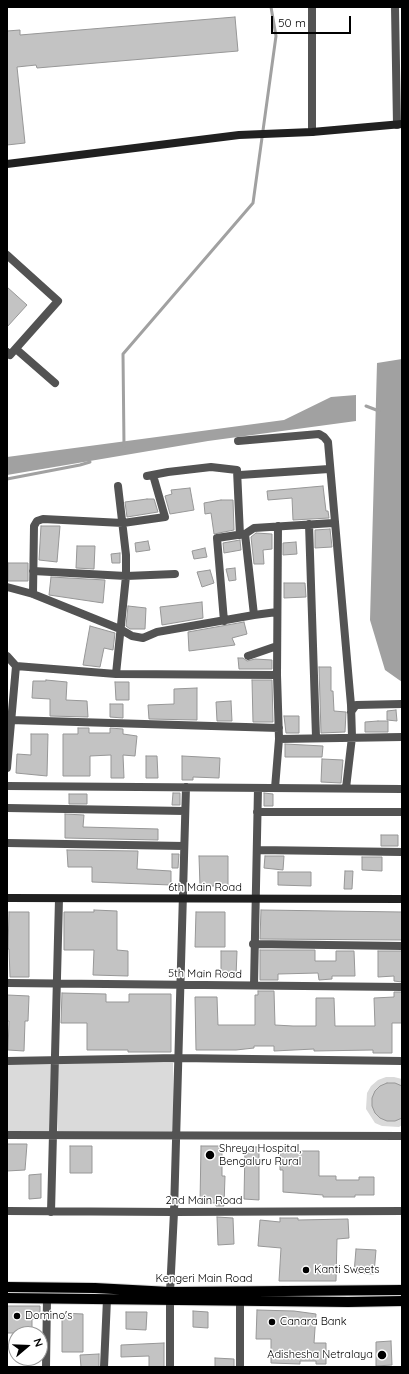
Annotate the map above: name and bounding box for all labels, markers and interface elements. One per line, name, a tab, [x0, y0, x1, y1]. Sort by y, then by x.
scale bar	[273, 8, 353, 34]
text: 50 m	[278, 15, 306, 30]
street label: 6th Main Road	[168, 881, 242, 895]
street label: 5th Main Road	[168, 967, 242, 981]
place label: Shreya Hospital, Bengaluru Rural	[219, 1142, 301, 1168]
marker: Shreya Hospital, Bengaluru Rural	[204, 1149, 216, 1161]
street label: 2nd Main Road	[166, 1194, 242, 1208]
place label: Kanti Sweets	[314, 1263, 380, 1277]
marker: Kanti Sweets	[301, 1265, 311, 1275]
street label: Kengeri Main Road	[156, 1272, 252, 1286]
place label: Domino's	[25, 1309, 72, 1323]
marker: Domino's	[12, 1311, 22, 1321]
place label: Canara Bank	[280, 1315, 347, 1329]
marker: Canara Bank	[267, 1317, 277, 1327]
north arrow	[8, 1326, 48, 1366]
text: N	[30, 1336, 46, 1349]
place label: Adishesha Netralaya	[267, 1348, 373, 1362]
marker: Adishesha Netralaya	[376, 1349, 388, 1361]

